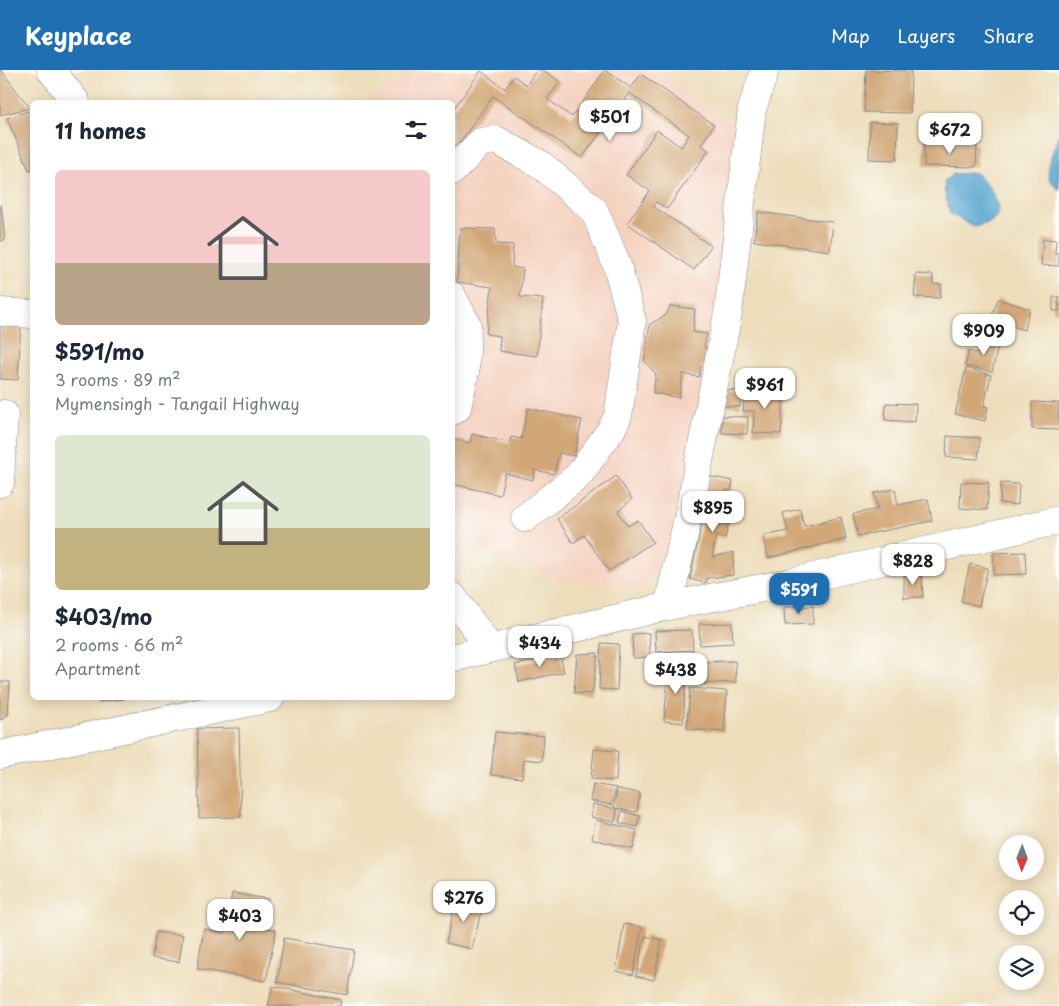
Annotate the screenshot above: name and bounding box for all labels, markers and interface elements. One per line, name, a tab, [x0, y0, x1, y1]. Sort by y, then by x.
text: Keyplace	[25, 17, 132, 53]
text: Map	[831, 22, 870, 49]
text: Layers	[898, 22, 955, 49]
text: Share	[983, 22, 1034, 49]
pin: $501	[580, 100, 640, 142]
text: $501	[590, 104, 630, 128]
pin: $672	[920, 112, 980, 155]
text: 11 homes	[55, 114, 146, 146]
icon: filters	[402, 116, 430, 144]
text: $672	[929, 117, 971, 141]
icon: home	[198, 203, 288, 293]
pin: $909	[954, 314, 1014, 356]
text: $909	[963, 318, 1005, 342]
text: $591/mo	[55, 335, 144, 367]
text: 3 rooms · 89 m²	[55, 367, 180, 391]
pin: $961	[735, 368, 795, 410]
text: $961	[746, 372, 784, 396]
text: Mymensingh - Tangail Highway	[55, 391, 299, 415]
icon: home	[198, 468, 288, 558]
pin: $895	[683, 490, 743, 533]
text: $895	[693, 495, 733, 519]
pin: $828	[883, 544, 943, 586]
text: $828	[893, 548, 933, 572]
pin: $591	[769, 572, 829, 615]
text: $591	[780, 577, 818, 601]
text: $403/mo	[55, 600, 152, 632]
pin: $434	[510, 626, 570, 668]
text: $434	[519, 630, 561, 654]
text: 2 rooms · 66 m²	[55, 632, 183, 656]
pin: $438	[646, 652, 706, 695]
text: Apartment	[55, 656, 140, 680]
text: $438	[655, 657, 697, 681]
north arrow	[999, 835, 1044, 880]
map controls	[999, 835, 1044, 990]
pin: $276	[434, 880, 494, 923]
text: $276	[444, 885, 484, 909]
button: locate	[999, 890, 1044, 935]
pin: $403	[210, 898, 270, 941]
text: $403	[218, 903, 262, 927]
button: layers	[999, 945, 1044, 990]

